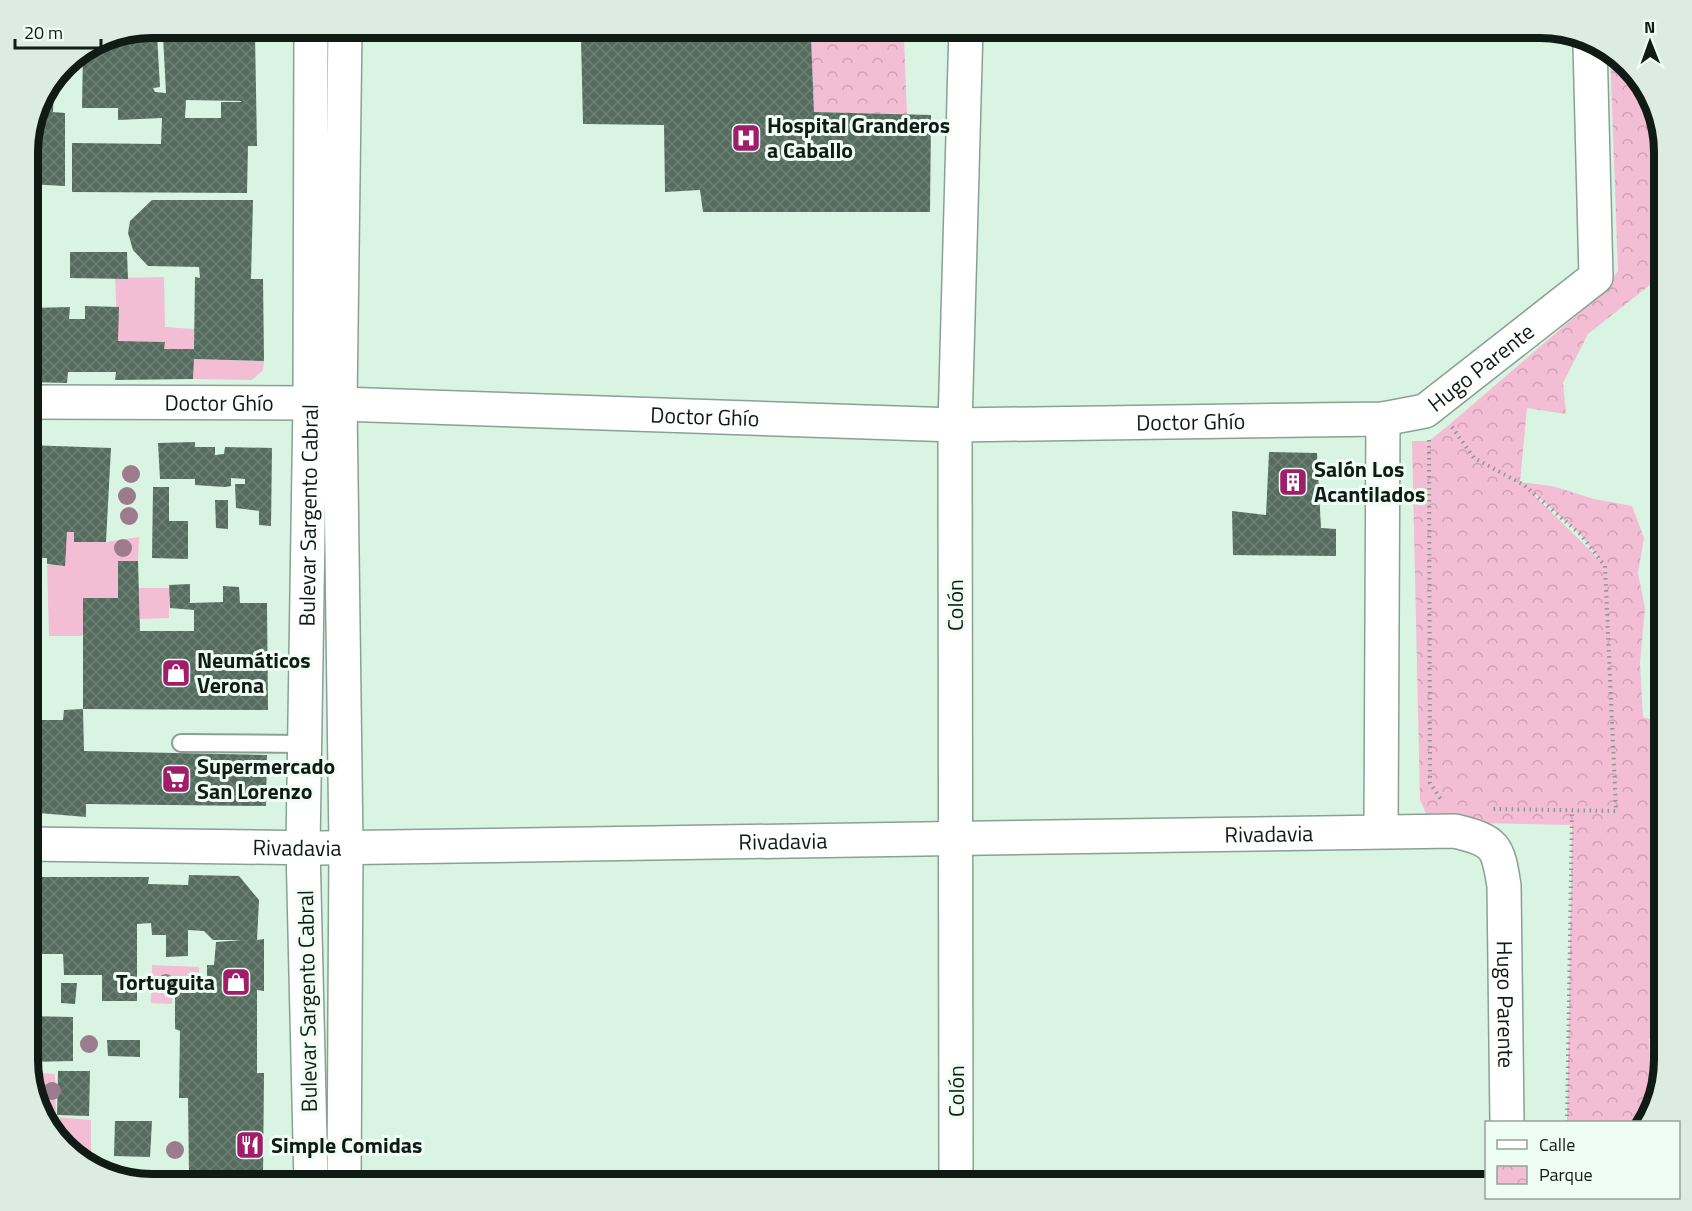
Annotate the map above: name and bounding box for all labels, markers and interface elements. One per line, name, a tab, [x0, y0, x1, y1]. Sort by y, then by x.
scale bar	[15, 12, 100, 50]
north arrow	[1620, 12, 1680, 72]
text: N	[1644, 15, 1655, 39]
text: 20 m	[24, 19, 63, 46]
place label: Hospital Granderos a Caballo	[767, 108, 950, 167]
hospital icon: Hospital Granderos a Caballo	[730, 122, 762, 154]
street label: Hugo Parente	[1420, 315, 1541, 420]
street label: Doctor Ghío	[164, 385, 274, 420]
street label: Doctor Ghío	[650, 398, 760, 435]
street label: Bulevar Sargento Cabral	[289, 404, 327, 627]
street label: Doctor Ghío	[1136, 404, 1245, 439]
place label: Salón Los Acantilados	[1314, 452, 1425, 511]
building icon: Salón Los Acantilados	[1277, 466, 1309, 498]
street label: Colón	[938, 579, 972, 631]
place label: Neumáticos Verona	[197, 643, 311, 702]
shop icon: Neumáticos Verona	[160, 657, 192, 689]
place label: Supermercado San Lorenzo	[197, 749, 335, 808]
supermarket icon: Supermercado San Lorenzo	[160, 763, 192, 795]
street label: Rivadavia	[1224, 816, 1314, 851]
street label: Rivadavia	[738, 823, 828, 859]
street label: Rivadavia	[252, 830, 342, 865]
street label: Bulevar Sargento Cabral	[288, 890, 326, 1112]
street label: Hugo Parente	[1488, 941, 1523, 1068]
place label: Tortuguita	[116, 965, 215, 999]
shop icon: Tortuguita	[220, 966, 252, 998]
street label: Colón	[939, 1065, 973, 1117]
legend	[1485, 1121, 1680, 1199]
place label: Simple Comidas	[271, 1128, 422, 1162]
restaurant icon: Simple Comidas	[234, 1129, 266, 1161]
text: Calle	[1539, 1131, 1575, 1158]
text: Parque	[1539, 1161, 1593, 1188]

